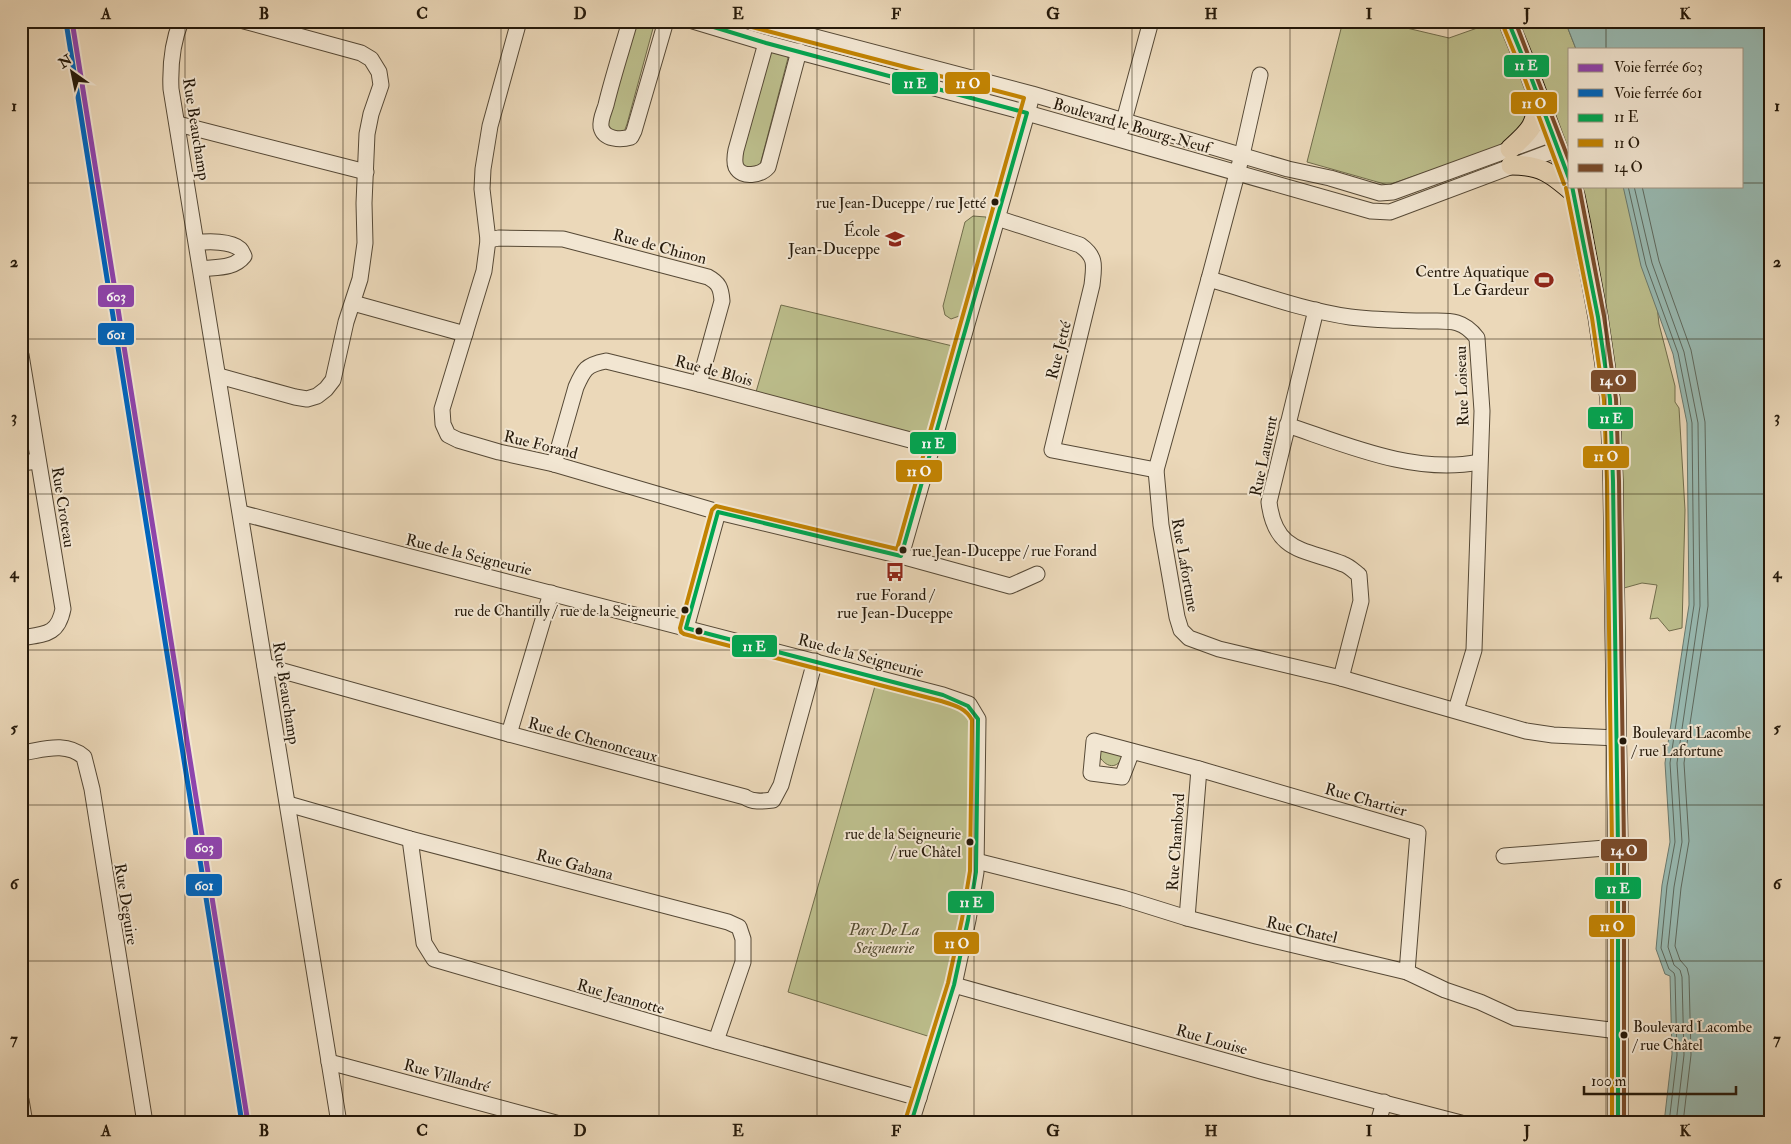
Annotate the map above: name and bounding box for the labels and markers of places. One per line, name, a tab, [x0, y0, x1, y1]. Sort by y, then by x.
place label: rue Jean-Duceppe / rue Jetté	[816, 194, 987, 214]
marker: rue Jean-Duceppe / rue Jetté	[990, 197, 1000, 207]
place label: École Jean-Duceppe	[787, 220, 880, 260]
school or university icon: École Jean-Duceppe	[884, 228, 906, 250]
place label: Centre Aquatique Le Gardeur	[1415, 262, 1529, 300]
sports icon: Centre Aquatique Le Gardeur	[1533, 269, 1555, 291]
place label: rue Jean-Duceppe / rue Forand	[912, 542, 1098, 562]
marker: rue Jean-Duceppe / rue Forand	[898, 545, 908, 555]
bus stop icon: rue Forand / rue Jean-Duceppe	[884, 561, 906, 583]
place label: rue Forand / rue Jean-Duceppe	[837, 585, 953, 624]
place label: rue de Chantilly / rue de la Seigneurie	[454, 602, 676, 621]
marker: rue de Chantilly / rue de la Seigneurie	[680, 605, 690, 615]
unlabelled marker	[694, 626, 704, 636]
place label: Boulevard Lacombe / rue Lafortune	[1631, 724, 1751, 761]
marker: Boulevard Lacombe / rue Lafortune	[1618, 736, 1628, 746]
place label: rue de la Seigneurie / rue Châtel	[845, 825, 961, 862]
marker: rue de la Seigneurie / rue Châtel	[965, 837, 975, 847]
place label: Boulevard Lacombe / rue Châtel	[1632, 1018, 1752, 1055]
marker: Boulevard Lacombe / rue Châtel	[1619, 1030, 1629, 1040]

